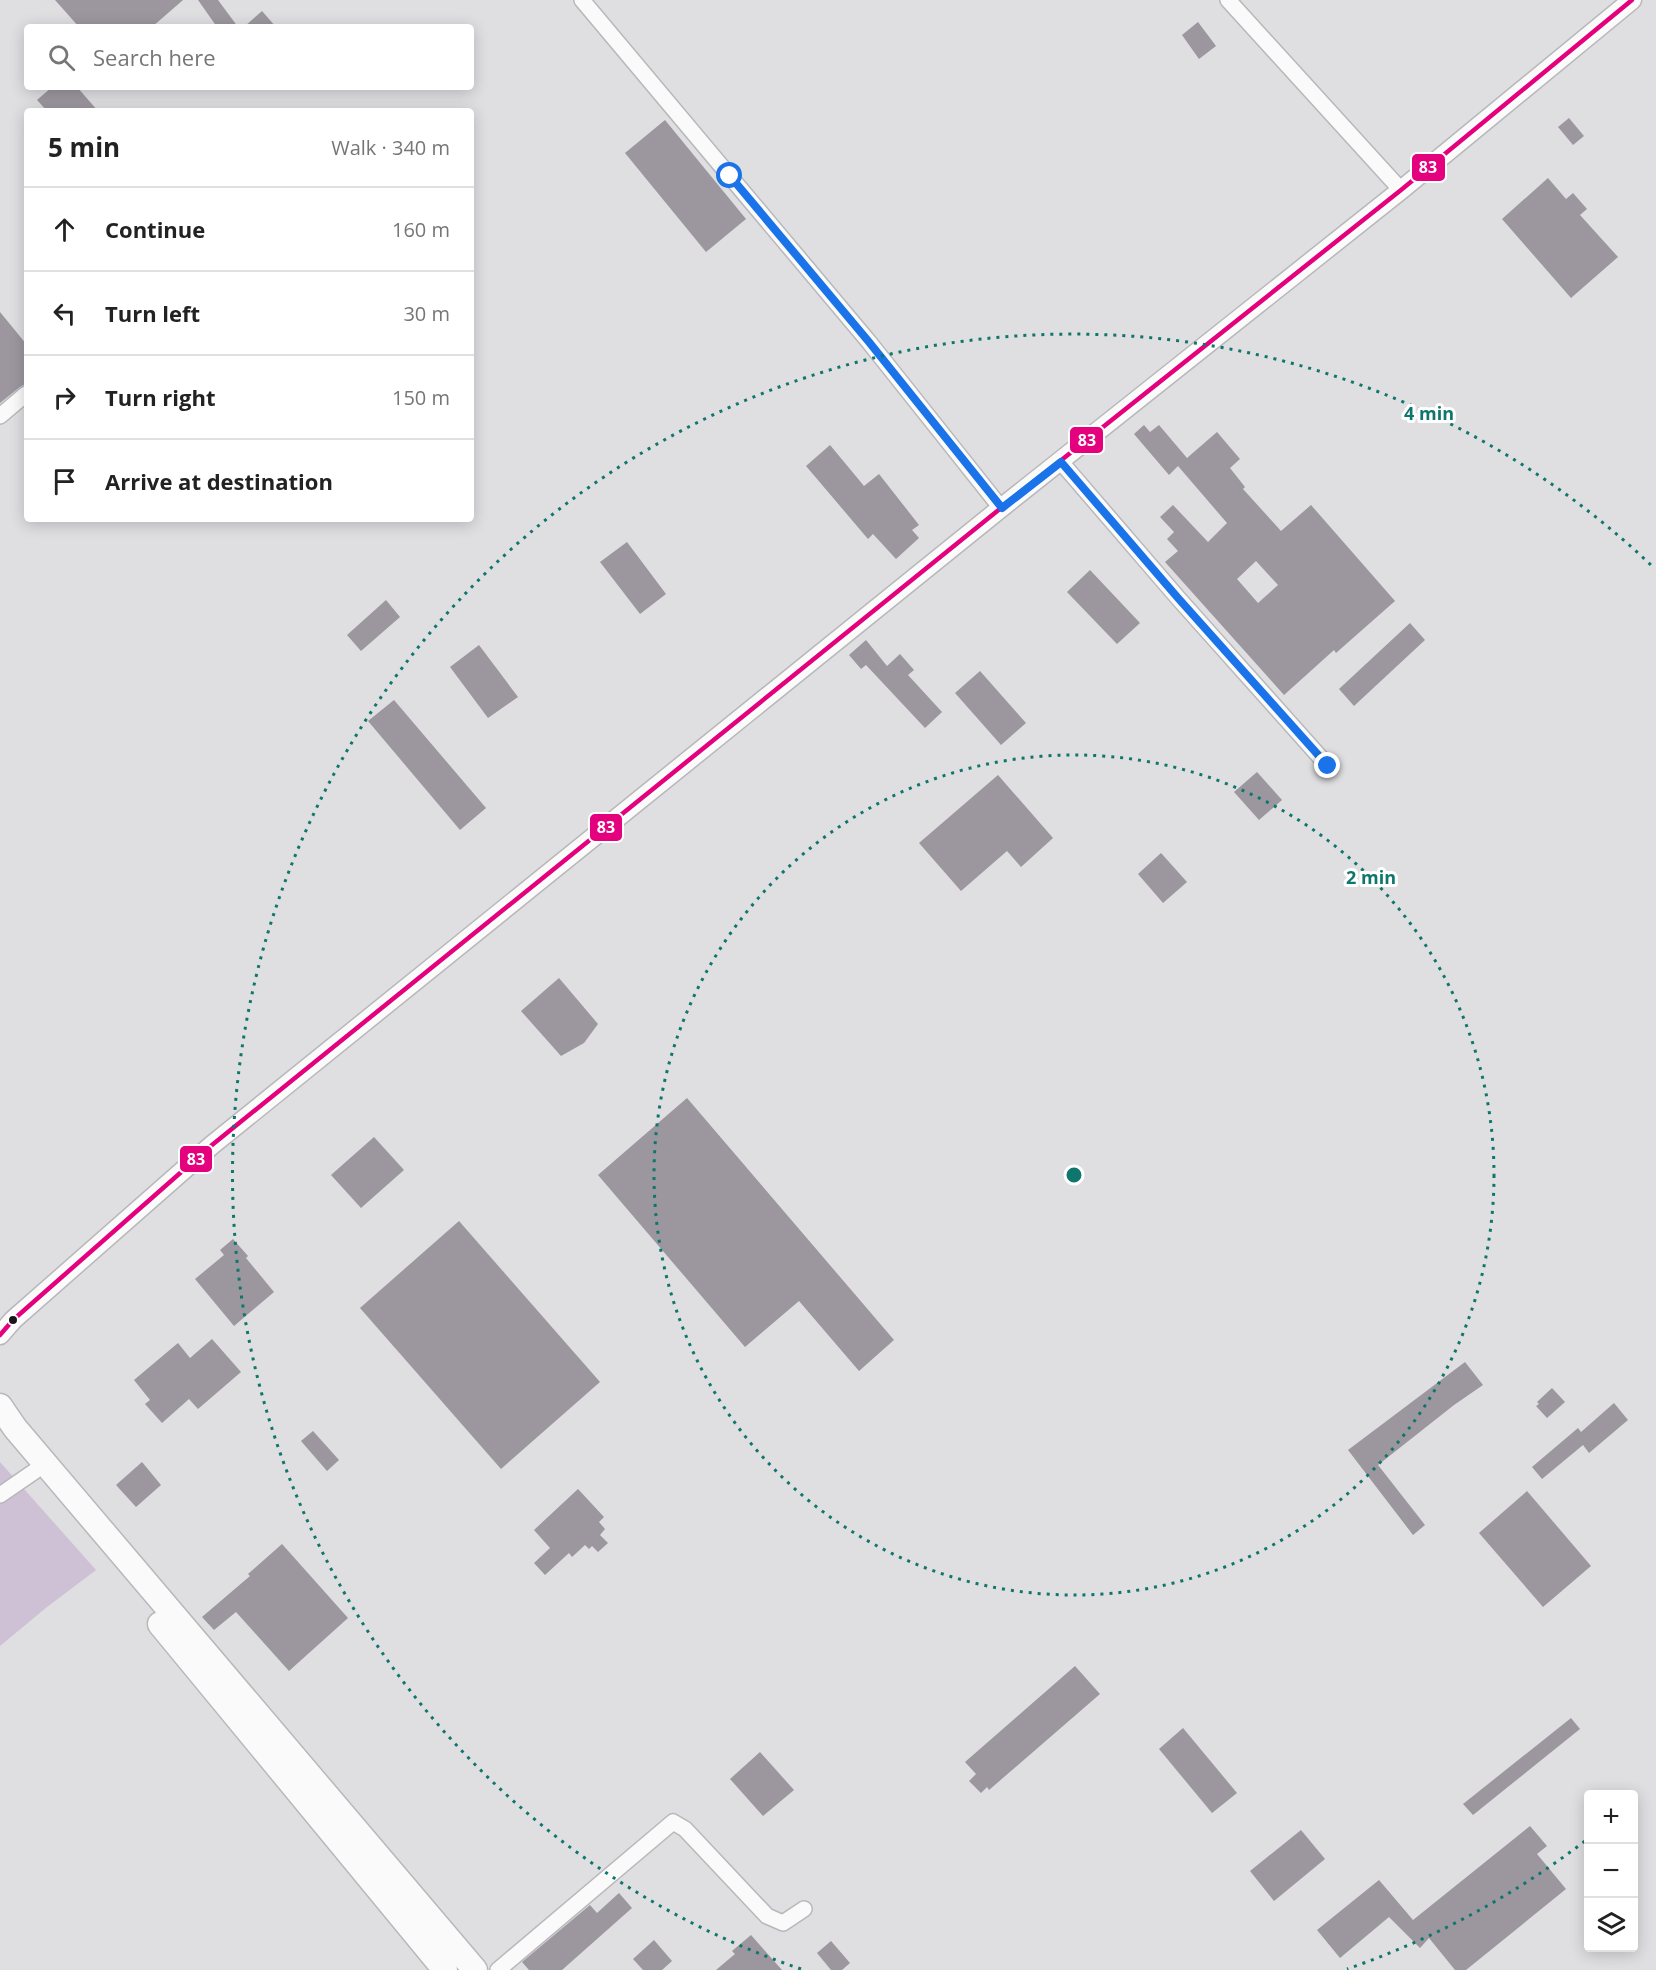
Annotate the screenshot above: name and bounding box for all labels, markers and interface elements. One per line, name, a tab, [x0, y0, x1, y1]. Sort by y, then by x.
search box	[24, 24, 474, 90]
icon: search	[45, 41, 78, 74]
text: Search here	[93, 42, 216, 72]
text: 5 min	[48, 129, 120, 165]
text: Walk · 340 m	[331, 134, 450, 161]
line badge: 83	[1411, 153, 1446, 182]
text: 83	[1419, 156, 1437, 178]
route start	[716, 162, 742, 188]
icon: ahead	[48, 213, 81, 246]
text: Continue	[105, 214, 205, 244]
text: 160 m	[392, 216, 450, 243]
icon: left	[48, 297, 81, 330]
text: Turn left	[105, 298, 200, 328]
text: 30 m	[403, 300, 450, 327]
icon: right	[48, 381, 81, 414]
text: Turn right	[105, 382, 216, 412]
text: 150 m	[392, 384, 450, 411]
text: 4 min	[1404, 401, 1454, 425]
line badge: 83	[1069, 426, 1104, 454]
text: 83	[1078, 429, 1096, 451]
icon: arrive	[48, 465, 81, 498]
text: Arrive at destination	[105, 466, 333, 496]
route end	[1314, 752, 1340, 778]
line badge: 83	[589, 813, 623, 842]
text: 83	[597, 816, 615, 838]
text: 2 min	[1346, 865, 1396, 889]
line badge: 83	[179, 1145, 213, 1173]
text: 83	[187, 1148, 205, 1170]
centre of rings	[1064, 1165, 1084, 1185]
unlabelled marker	[7, 1314, 19, 1326]
map controls	[1584, 1790, 1638, 1952]
button: +	[1584, 1790, 1638, 1844]
button: −	[1584, 1844, 1638, 1898]
button: layers	[1584, 1898, 1638, 1952]

